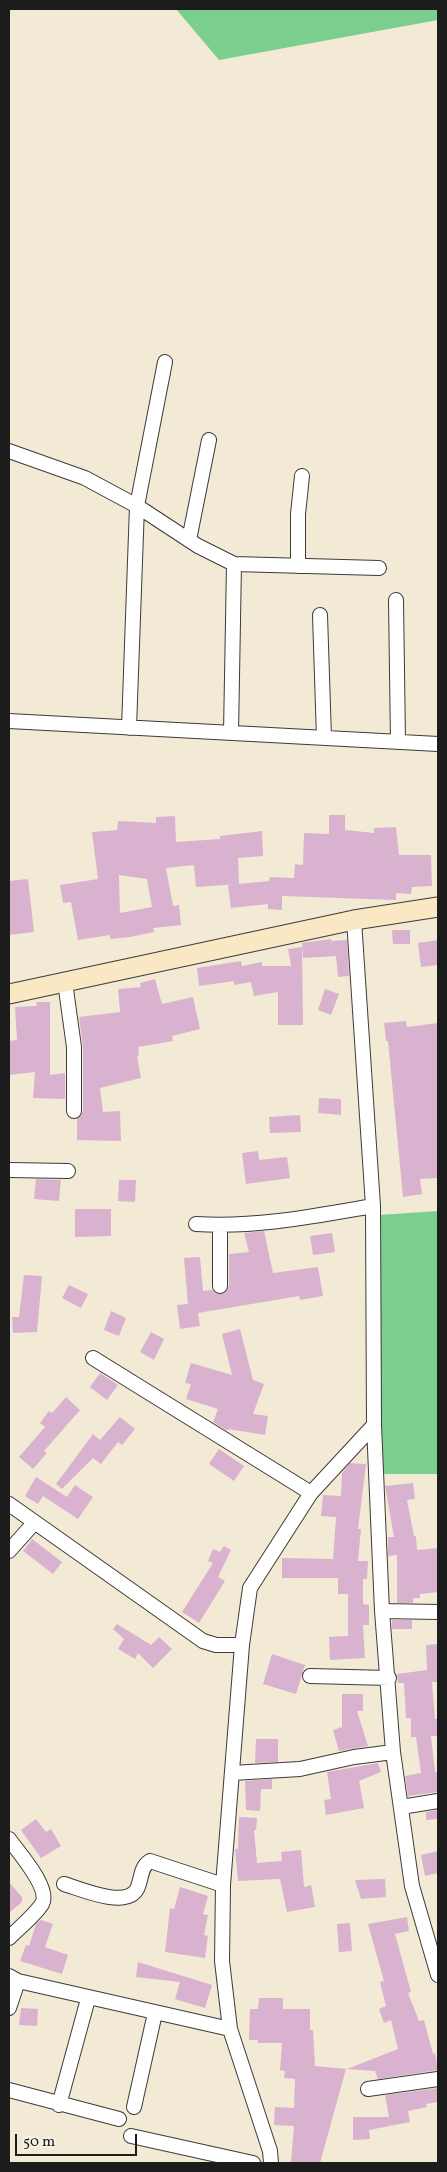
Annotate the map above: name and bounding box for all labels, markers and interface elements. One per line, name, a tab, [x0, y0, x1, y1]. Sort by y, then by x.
scale bar	[18, 2124, 140, 2156]
text: 50 m	[23, 2132, 55, 2153]

